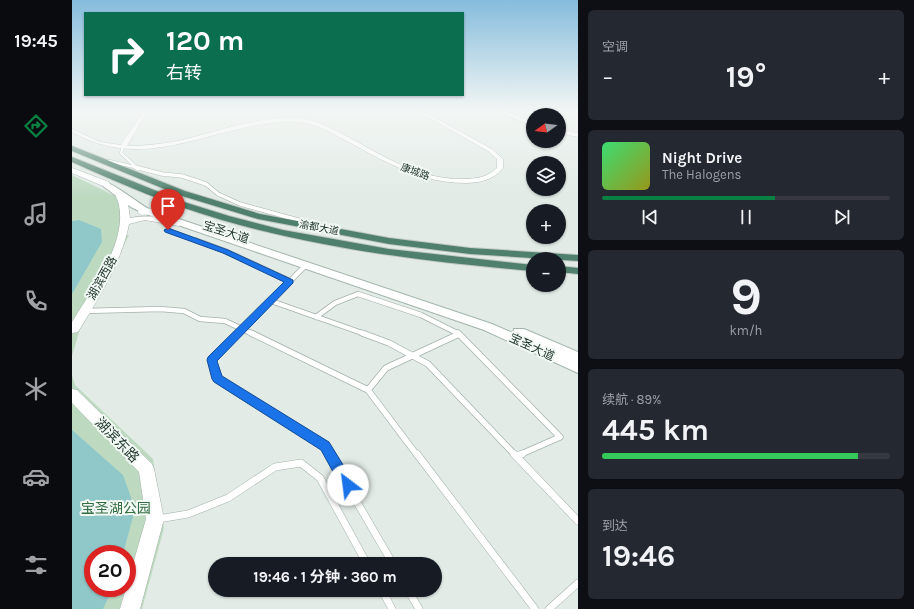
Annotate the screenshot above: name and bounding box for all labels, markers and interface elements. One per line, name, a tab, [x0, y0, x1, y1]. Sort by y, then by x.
text: 120 m	[166, 24, 244, 57]
icon: right	[100, 28, 152, 80]
text: 19:45	[14, 30, 58, 52]
text: 空调	[602, 39, 628, 54]
text: 19°	[726, 59, 766, 95]
text: 右转	[166, 62, 202, 84]
text: −	[602, 64, 614, 90]
text: +	[878, 64, 890, 90]
north arrow	[526, 108, 566, 148]
map controls	[526, 108, 566, 292]
icon: directions	[22, 112, 50, 140]
text: Night Drive	[662, 149, 742, 167]
button: layers	[526, 156, 566, 196]
street label: 康城路	[399, 161, 431, 183]
text: The Halogens	[662, 167, 741, 182]
pin	[151, 189, 185, 230]
icon: arrive	[157, 195, 179, 217]
icon: music	[22, 200, 50, 228]
button: +	[526, 204, 566, 244]
icon: previous	[639, 206, 661, 228]
icon: pause	[735, 206, 757, 228]
icon: next	[831, 206, 853, 228]
street label: 宝圣大道	[201, 218, 251, 246]
street label: 渝都大道	[298, 218, 340, 238]
button: −	[526, 252, 566, 292]
street label: 湖滨西路	[84, 254, 120, 302]
text: 9	[730, 266, 762, 327]
icon: phone	[22, 287, 50, 315]
text: km/h	[730, 323, 762, 338]
street label: 宝圣大道	[507, 331, 557, 363]
icon: climate	[22, 375, 50, 403]
text: 续航 · 89%	[602, 392, 661, 407]
text: 445 km	[602, 412, 709, 448]
street label: 湖滨东路	[91, 414, 143, 466]
icon: car	[22, 463, 50, 491]
position arrow	[327, 464, 369, 506]
park label: 宝圣湖公园	[81, 500, 151, 517]
text: 到达	[602, 518, 628, 533]
text: 19:46	[602, 538, 675, 574]
speed limit sign: 20	[84, 545, 136, 597]
icon: filters	[22, 551, 50, 579]
text: 19:46 · 1 分钟 · 360 m	[253, 568, 397, 586]

